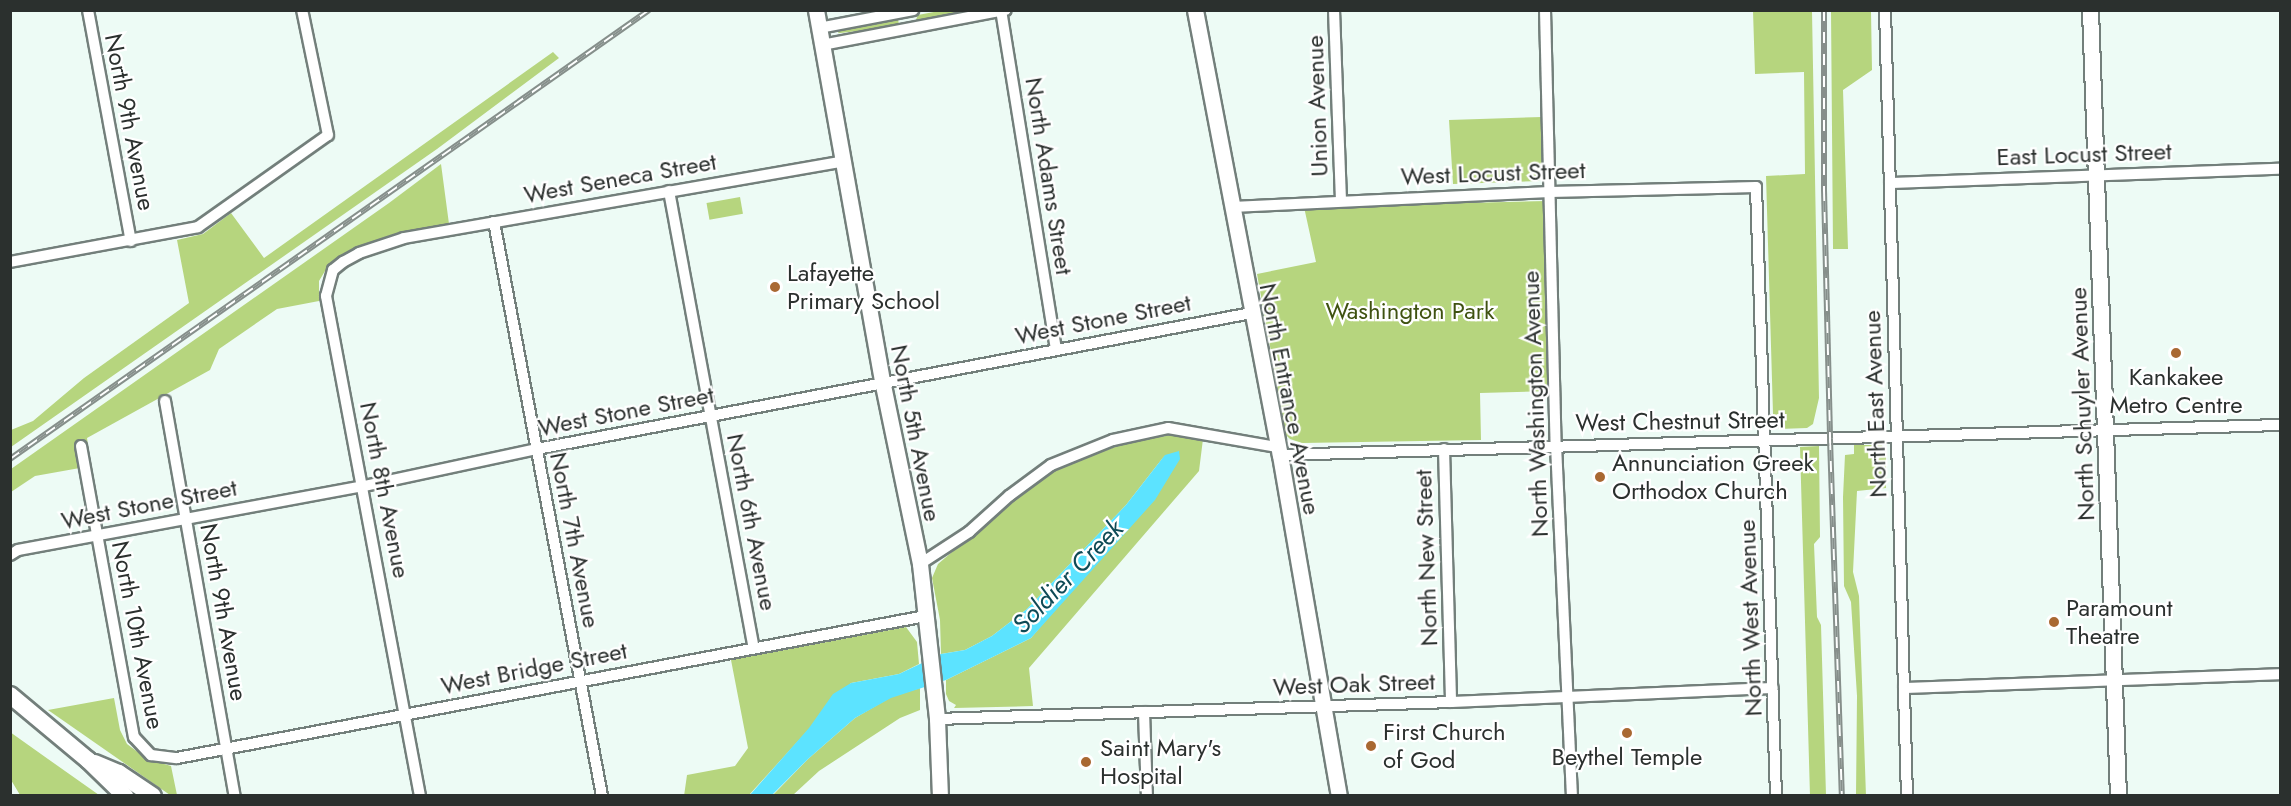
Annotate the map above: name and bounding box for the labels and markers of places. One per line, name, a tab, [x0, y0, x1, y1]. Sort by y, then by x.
place label: Lafayette Primary School	[787, 259, 940, 315]
marker: Lafayette Primary School	[768, 280, 782, 294]
marker: Kankakee Metro Centre	[2169, 346, 2183, 360]
place label: Kankakee Metro Centre	[2109, 363, 2243, 419]
place label: Annunciation Greek Orthodox Church	[1612, 449, 1814, 505]
marker: Annunciation Greek Orthodox Church	[1593, 470, 1607, 484]
place label: Paramount Theatre	[2066, 594, 2173, 650]
marker: Paramount Theatre	[2047, 615, 2061, 629]
place label: First Church of God	[1383, 718, 1506, 774]
marker: Beythel Temple	[1620, 726, 1634, 740]
place label: Saint Mary's Hospital	[1100, 734, 1221, 790]
marker: First Church of God	[1364, 739, 1378, 753]
place label: Beythel Temple	[1552, 743, 1702, 771]
marker: Saint Mary's Hospital	[1077, 753, 1095, 771]

